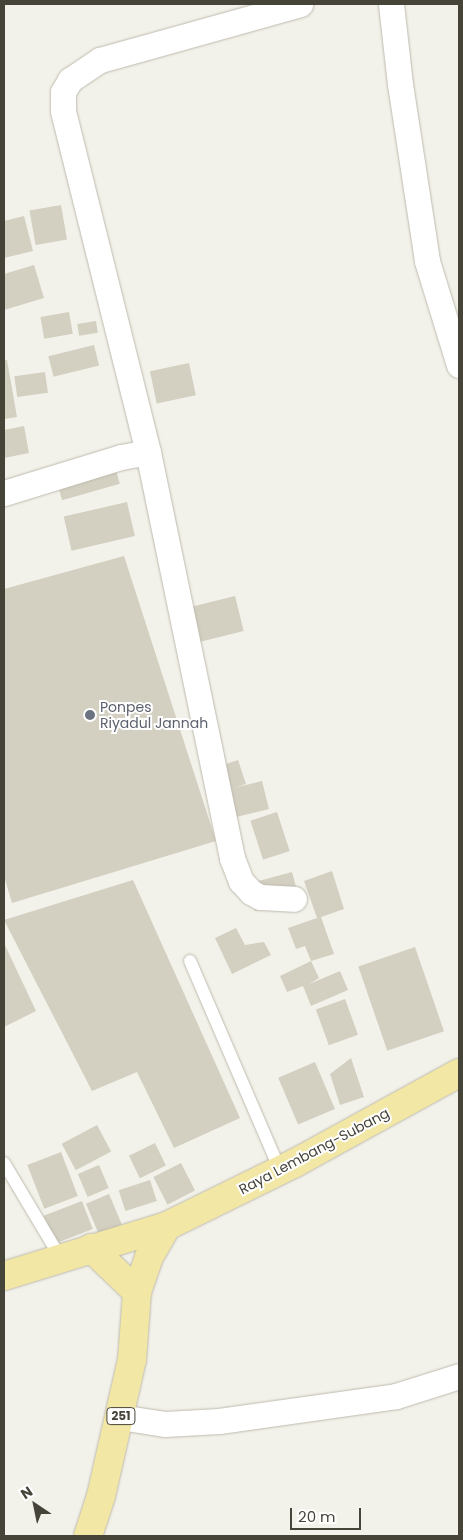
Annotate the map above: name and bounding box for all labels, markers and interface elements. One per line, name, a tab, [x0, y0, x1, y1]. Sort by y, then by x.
place label: Ponpes Riyadul Jannah	[100, 699, 208, 732]
marker: Ponpes Riyadul Jannah	[84, 709, 96, 721]
street label: Raya Lembang-Subang	[236, 1104, 392, 1198]
road number: 251	[106, 1406, 136, 1425]
north arrow	[10, 1480, 60, 1530]
text: N	[17, 1481, 37, 1504]
scale bar	[293, 1498, 364, 1530]
text: 20 m	[298, 1506, 336, 1527]

